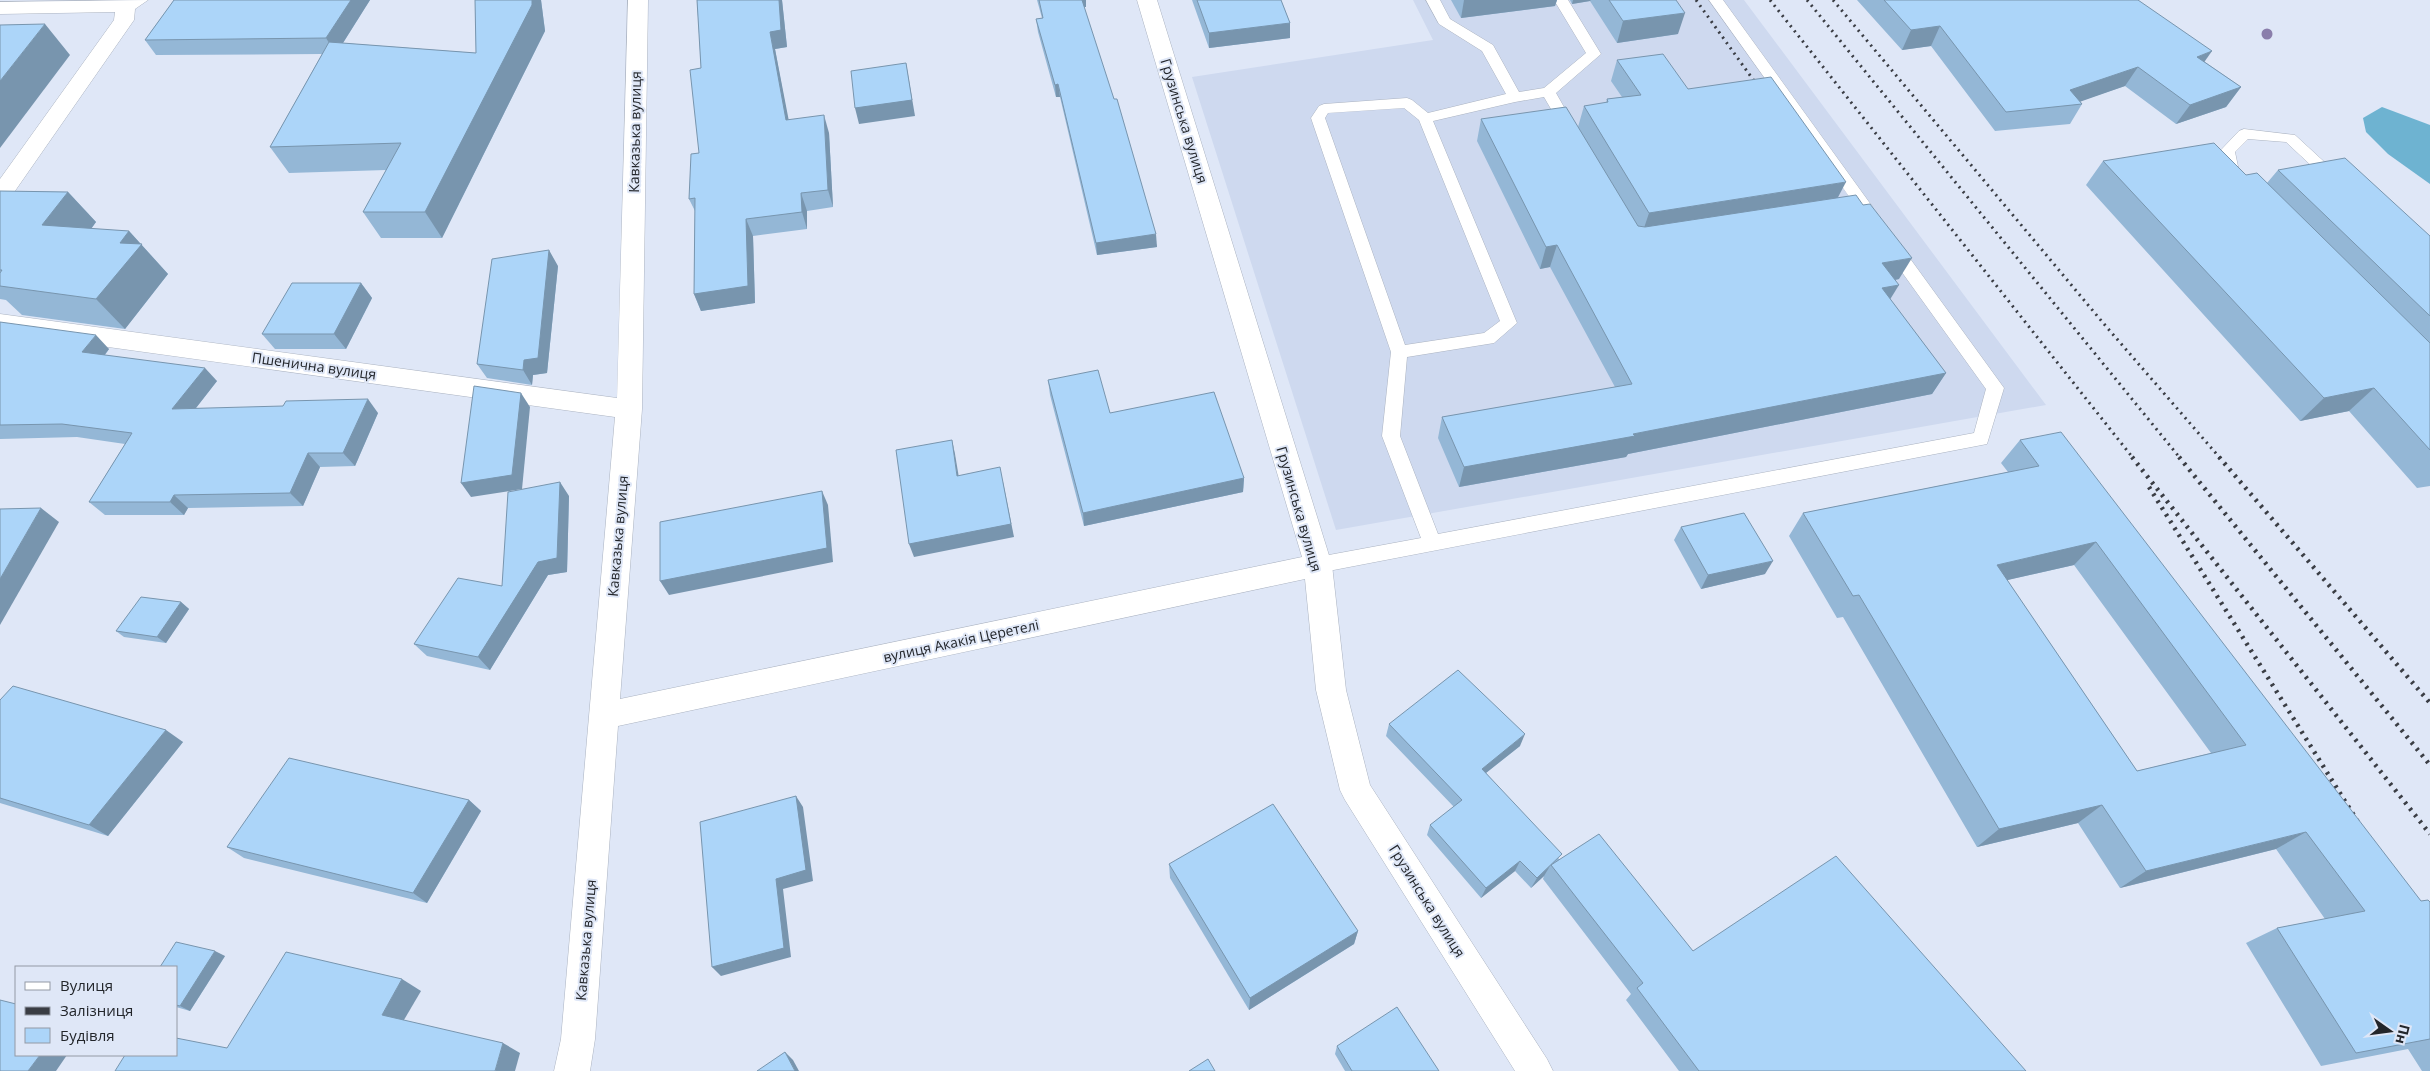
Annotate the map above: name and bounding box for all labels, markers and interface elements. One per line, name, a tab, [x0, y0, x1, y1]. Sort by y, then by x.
street label: Грузинська вулиця	[1156, 56, 1212, 186]
street label: Кавказька вулиця	[624, 71, 645, 193]
street label: Пшенична вулиця	[251, 347, 378, 384]
street label: Грузинська вулиця	[1273, 444, 1326, 574]
street label: Кавказька вулиця	[603, 475, 632, 597]
street label: вулиця Акакія Церетелі	[881, 615, 1041, 666]
street label: Грузинська вулиця	[1385, 841, 1470, 961]
street label: Кавказька вулиця	[571, 879, 600, 1001]
legend	[15, 966, 178, 1056]
text: Вулиця	[60, 975, 113, 995]
text: Залізниця	[60, 1000, 133, 1020]
north arrow	[2365, 1006, 2415, 1056]
text: Пн	[2391, 1022, 2415, 1046]
text: Будівля	[60, 1025, 115, 1045]

